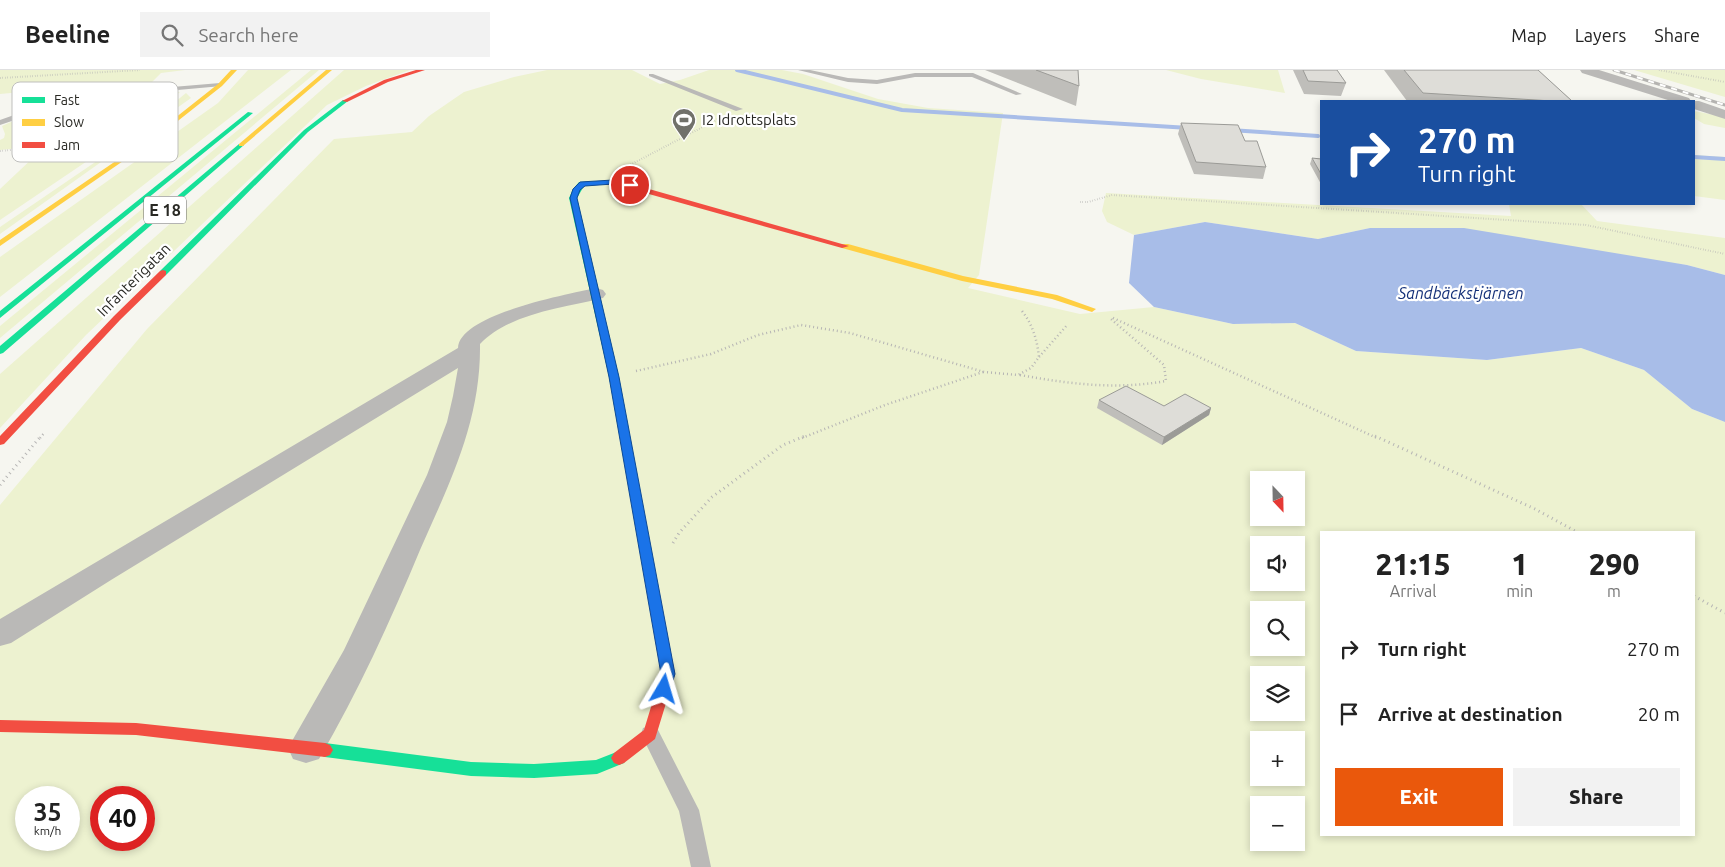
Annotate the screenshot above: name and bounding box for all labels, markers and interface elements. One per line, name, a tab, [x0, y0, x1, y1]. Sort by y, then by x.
search box	[140, 12, 490, 57]
text: Beeline	[25, 21, 110, 48]
icon: search	[158, 21, 186, 49]
text: Search here	[198, 24, 299, 46]
text: Map	[1511, 25, 1547, 45]
text: Layers	[1575, 25, 1626, 45]
text: Share	[1654, 25, 1700, 45]
legend	[12, 82, 178, 162]
text: Fast	[54, 92, 80, 108]
sports icon: I2 Idrottsplats	[671, 107, 697, 141]
place label: I2 Idrottsplats	[702, 111, 796, 128]
text: Slow	[54, 114, 84, 130]
icon: right	[1335, 120, 1400, 185]
text: 270 m	[1418, 120, 1516, 160]
text: Jam	[54, 137, 80, 153]
text: Turn right	[1418, 161, 1516, 186]
pin	[609, 164, 651, 206]
icon: arrive	[616, 171, 644, 199]
road number: E 18	[144, 196, 186, 224]
street label: Infanterigatan	[94, 240, 174, 320]
water label: Sandbäckstjärnen	[1397, 284, 1524, 302]
north arrow	[1250, 471, 1305, 526]
map controls	[1250, 471, 1305, 851]
button: sound	[1250, 536, 1305, 591]
text: 21:15	[1376, 547, 1451, 581]
text: 1	[1511, 547, 1528, 581]
text: 290	[1589, 547, 1639, 581]
text: Arrival	[1390, 582, 1436, 600]
text: min	[1506, 582, 1533, 600]
text: m	[1607, 582, 1621, 600]
button: search	[1250, 601, 1305, 656]
icon: right	[1335, 635, 1363, 663]
text: Turn right	[1378, 638, 1466, 660]
text: 270 m	[1627, 638, 1680, 660]
position arrow	[637, 662, 689, 714]
button: layers	[1250, 666, 1305, 721]
icon: arrive	[1335, 700, 1363, 728]
text: Arrive at destination	[1378, 703, 1563, 725]
text: 20 m	[1638, 703, 1680, 725]
button: +	[1250, 731, 1305, 786]
button: Exit	[1335, 768, 1503, 826]
button: Share	[1513, 768, 1680, 826]
speed limit sign: 40	[90, 786, 155, 851]
button: −	[1250, 796, 1305, 851]
text: 35	[33, 798, 62, 826]
text: km/h	[34, 824, 61, 837]

